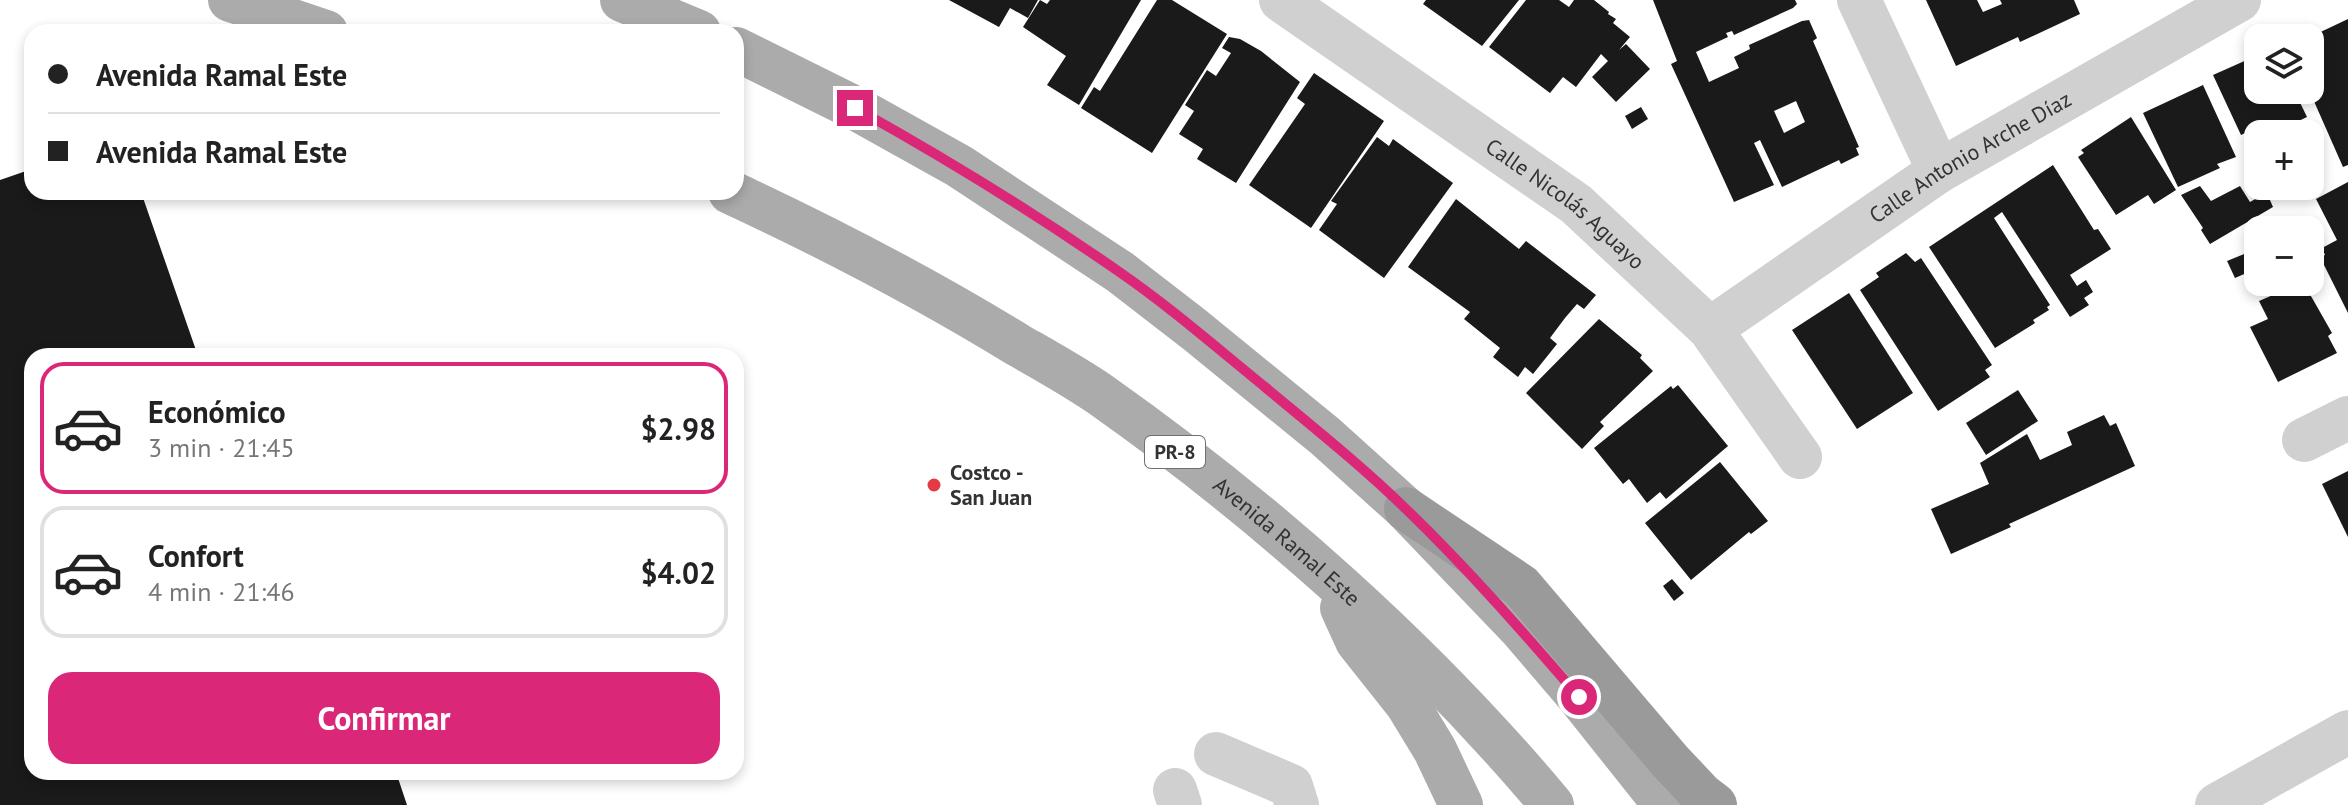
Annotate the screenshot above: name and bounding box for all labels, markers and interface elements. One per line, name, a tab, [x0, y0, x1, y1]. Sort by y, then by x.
map controls	[2244, 24, 2324, 296]
button: layers	[2244, 24, 2324, 104]
text: Avenida Ramal Este	[96, 55, 347, 94]
street label: Calle Antonio Arche Díaz	[1864, 85, 2076, 229]
route end	[837, 90, 873, 126]
button: +	[2244, 120, 2324, 200]
text: Avenida Ramal Este	[96, 132, 347, 171]
street label: Calle Nicolás Aguayo	[1480, 132, 1651, 275]
button: −	[2244, 216, 2324, 296]
icon: car	[52, 392, 124, 464]
text: Económico	[148, 392, 286, 431]
text: $2.98	[641, 409, 716, 448]
text: 3 min · 21:45	[148, 431, 295, 464]
road number: PR-8	[1145, 436, 1205, 468]
place label: Costco - San Juan	[950, 458, 1032, 511]
street label: Avenida Ramal Este	[1208, 471, 1366, 612]
marker: Costco - San Juan	[925, 476, 943, 494]
icon: car	[52, 536, 124, 608]
text: Confort	[148, 536, 244, 575]
text: $4.02	[641, 553, 716, 592]
text: 4 min · 21:46	[148, 575, 295, 608]
button: Confirmar	[48, 672, 720, 764]
route start	[1561, 679, 1597, 715]

